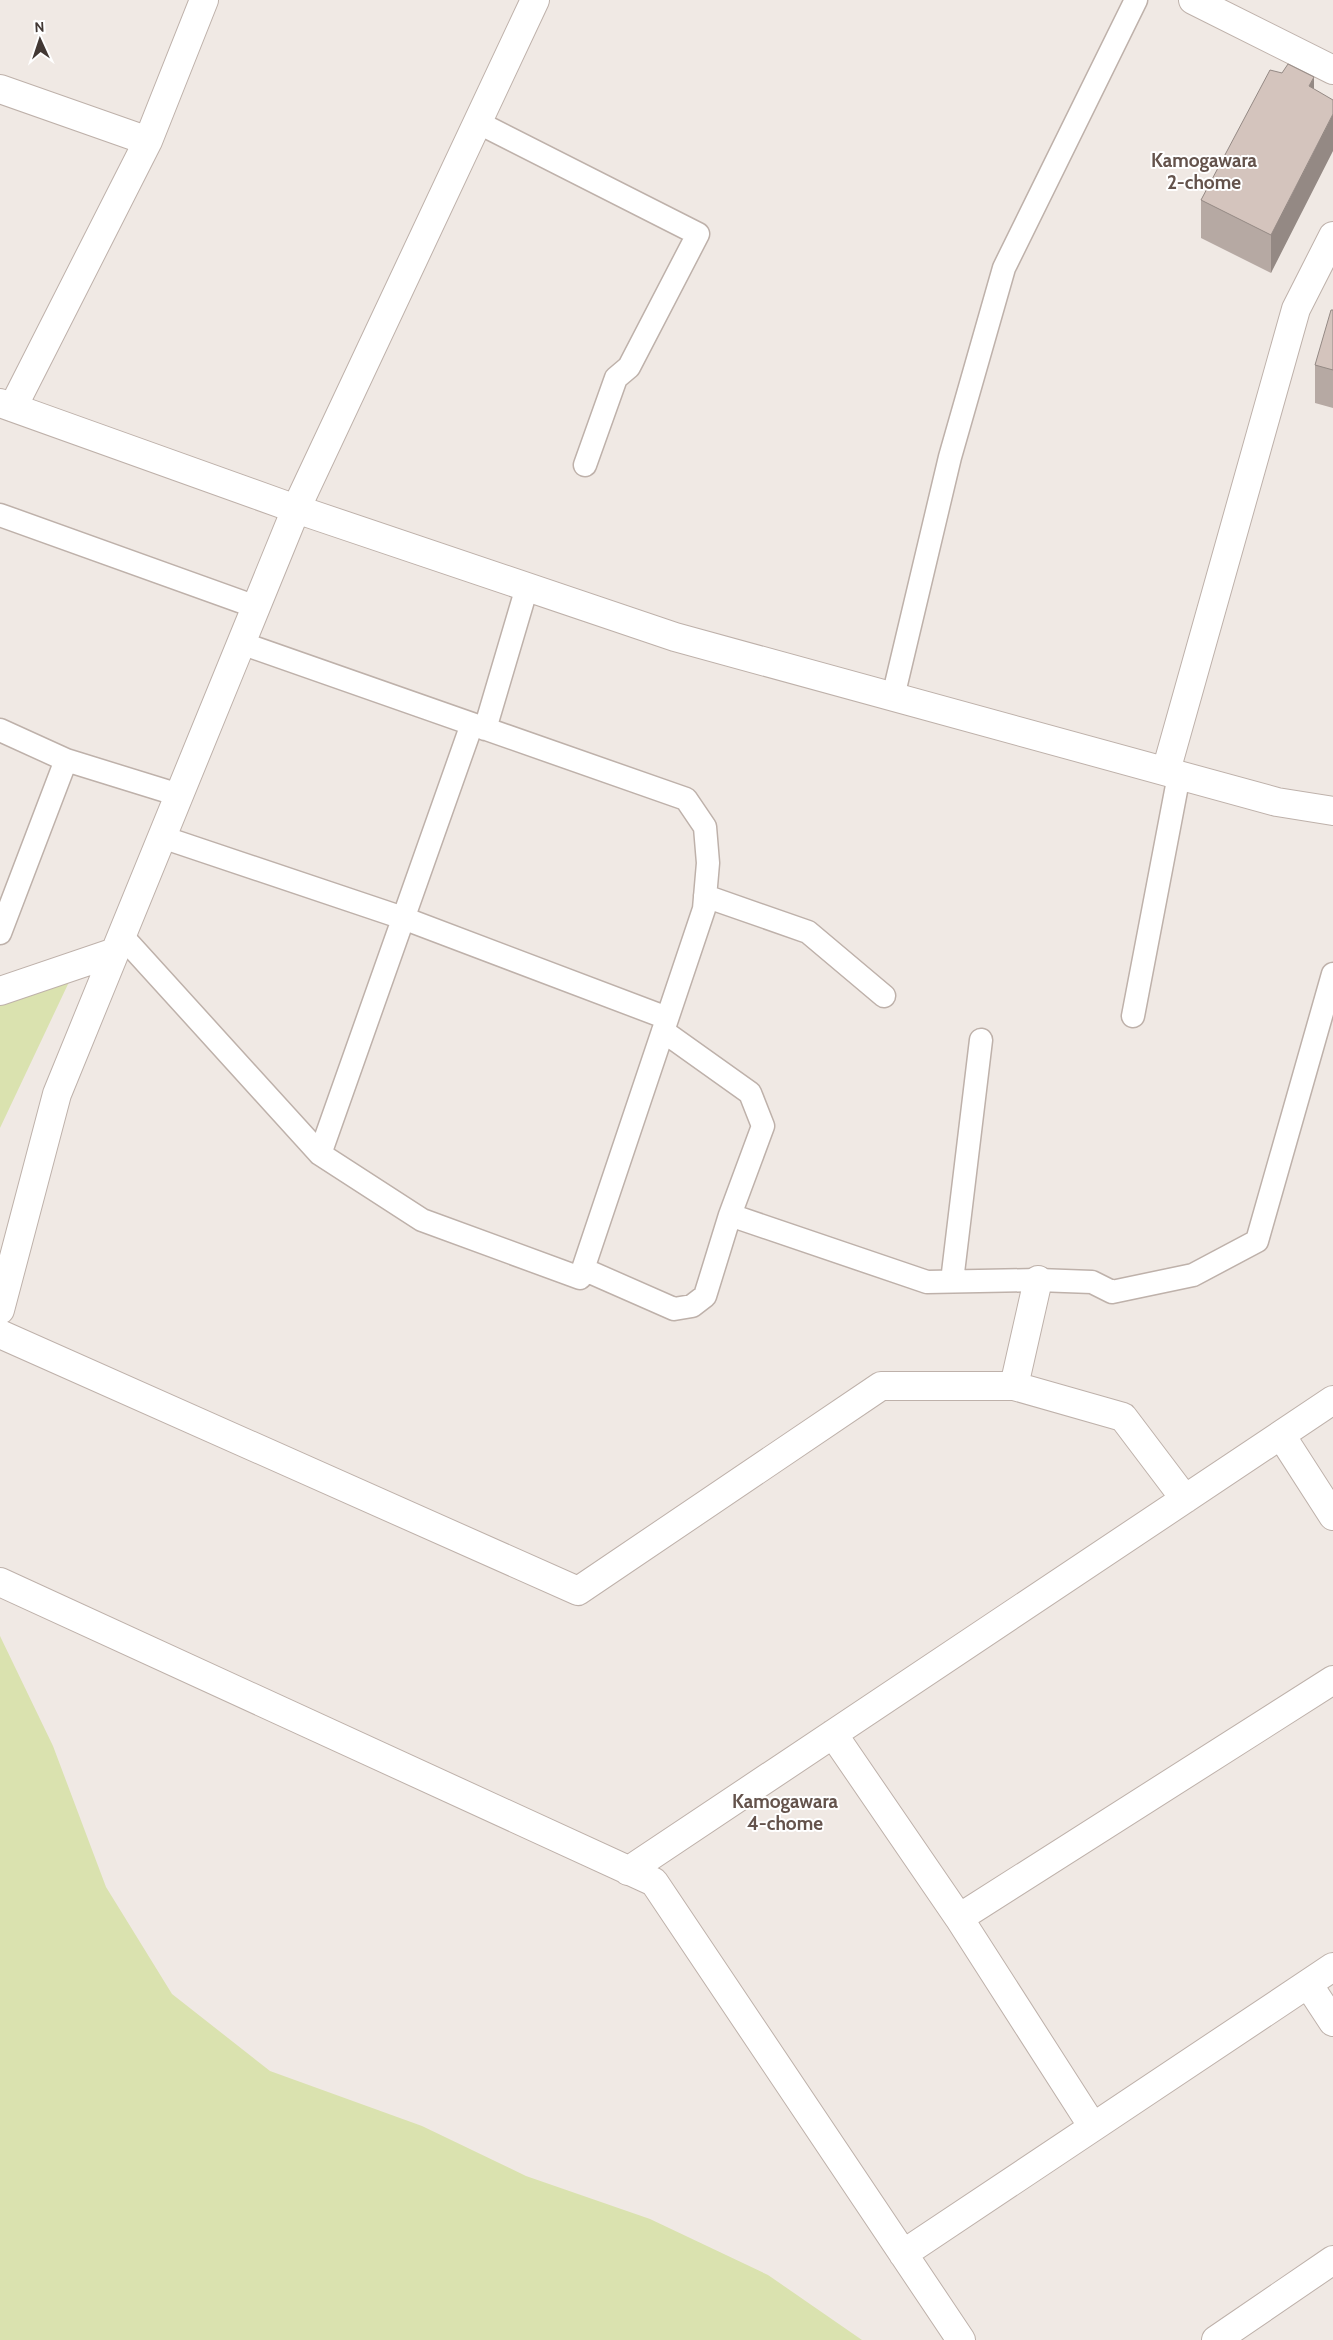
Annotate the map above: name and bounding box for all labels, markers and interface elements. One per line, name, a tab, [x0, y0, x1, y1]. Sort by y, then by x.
north arrow	[15, 15, 65, 65]
text: N	[34, 18, 45, 36]
district label: Kamogawara 2-chome	[1151, 149, 1258, 194]
district label: Kamogawara 4-chome	[732, 1790, 839, 1835]

